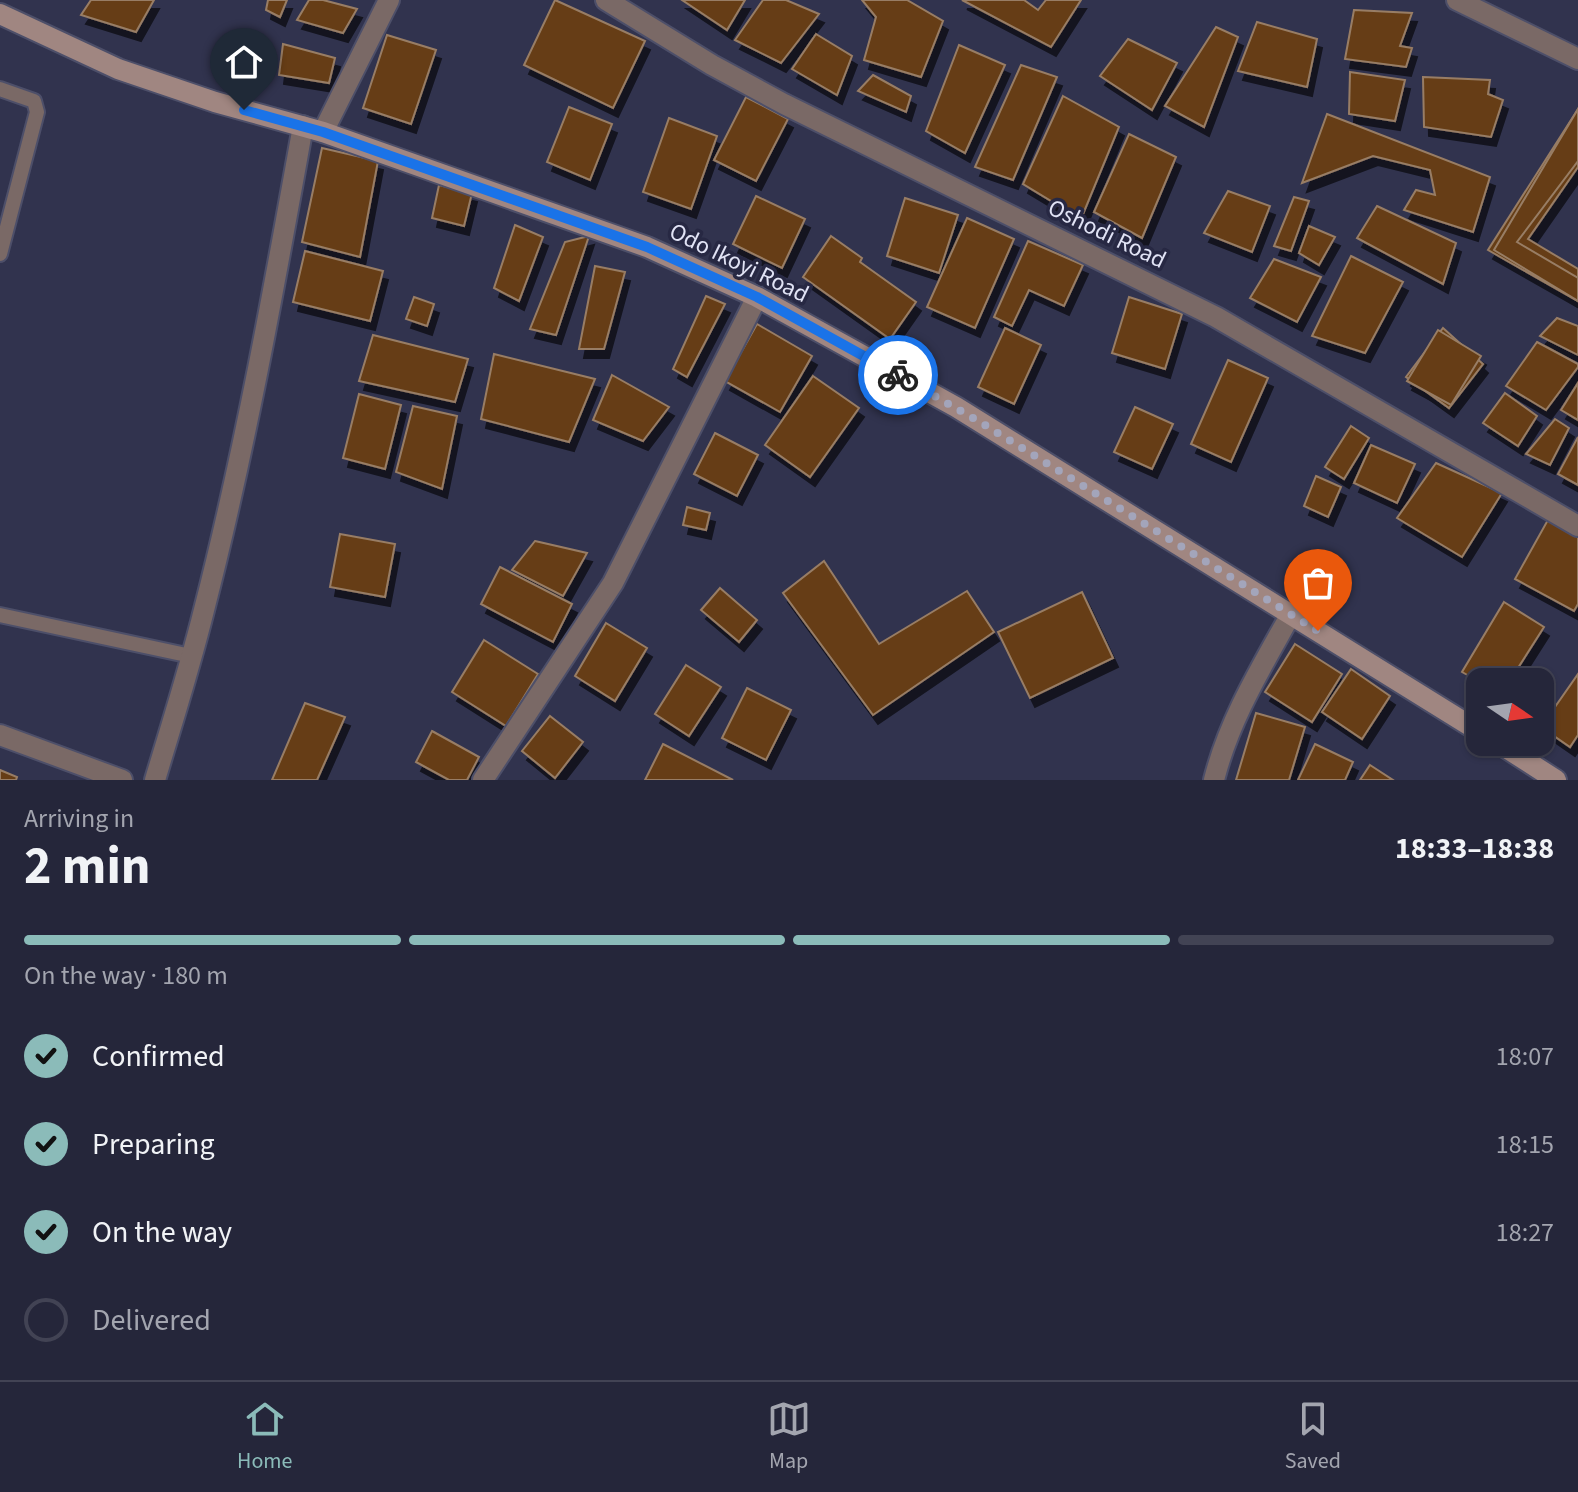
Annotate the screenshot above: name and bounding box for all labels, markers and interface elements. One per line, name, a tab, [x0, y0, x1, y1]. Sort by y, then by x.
pin	[210, 28, 278, 110]
icon: home	[222, 40, 266, 84]
street label: Oshodi Road	[1042, 190, 1172, 278]
street label: Odo Ikoyi Road	[663, 214, 815, 312]
courier	[858, 335, 938, 415]
icon: bike	[876, 353, 920, 397]
pin	[1284, 549, 1352, 631]
icon: bag	[1296, 561, 1340, 605]
north arrow	[1466, 668, 1554, 756]
map controls	[1466, 668, 1554, 756]
text: Arriving in	[24, 800, 134, 837]
text: 18:33–18:38	[1395, 827, 1554, 870]
text: 2 min	[24, 830, 151, 904]
text: On the way · 180 m	[24, 957, 228, 994]
icon: check	[24, 1034, 68, 1078]
text: Confirmed	[92, 1035, 225, 1078]
text: 18:07	[1496, 1038, 1554, 1075]
icon: check	[24, 1122, 68, 1166]
text: Preparing	[92, 1123, 215, 1166]
text: 18:15	[1496, 1126, 1554, 1163]
icon: check	[24, 1210, 68, 1254]
text: On the way	[92, 1211, 232, 1254]
text: 18:27	[1496, 1214, 1554, 1251]
text: Delivered	[92, 1299, 211, 1342]
tab: Home	[237, 1397, 292, 1477]
tab: Map	[767, 1397, 811, 1477]
tab: Saved	[1285, 1397, 1341, 1477]

